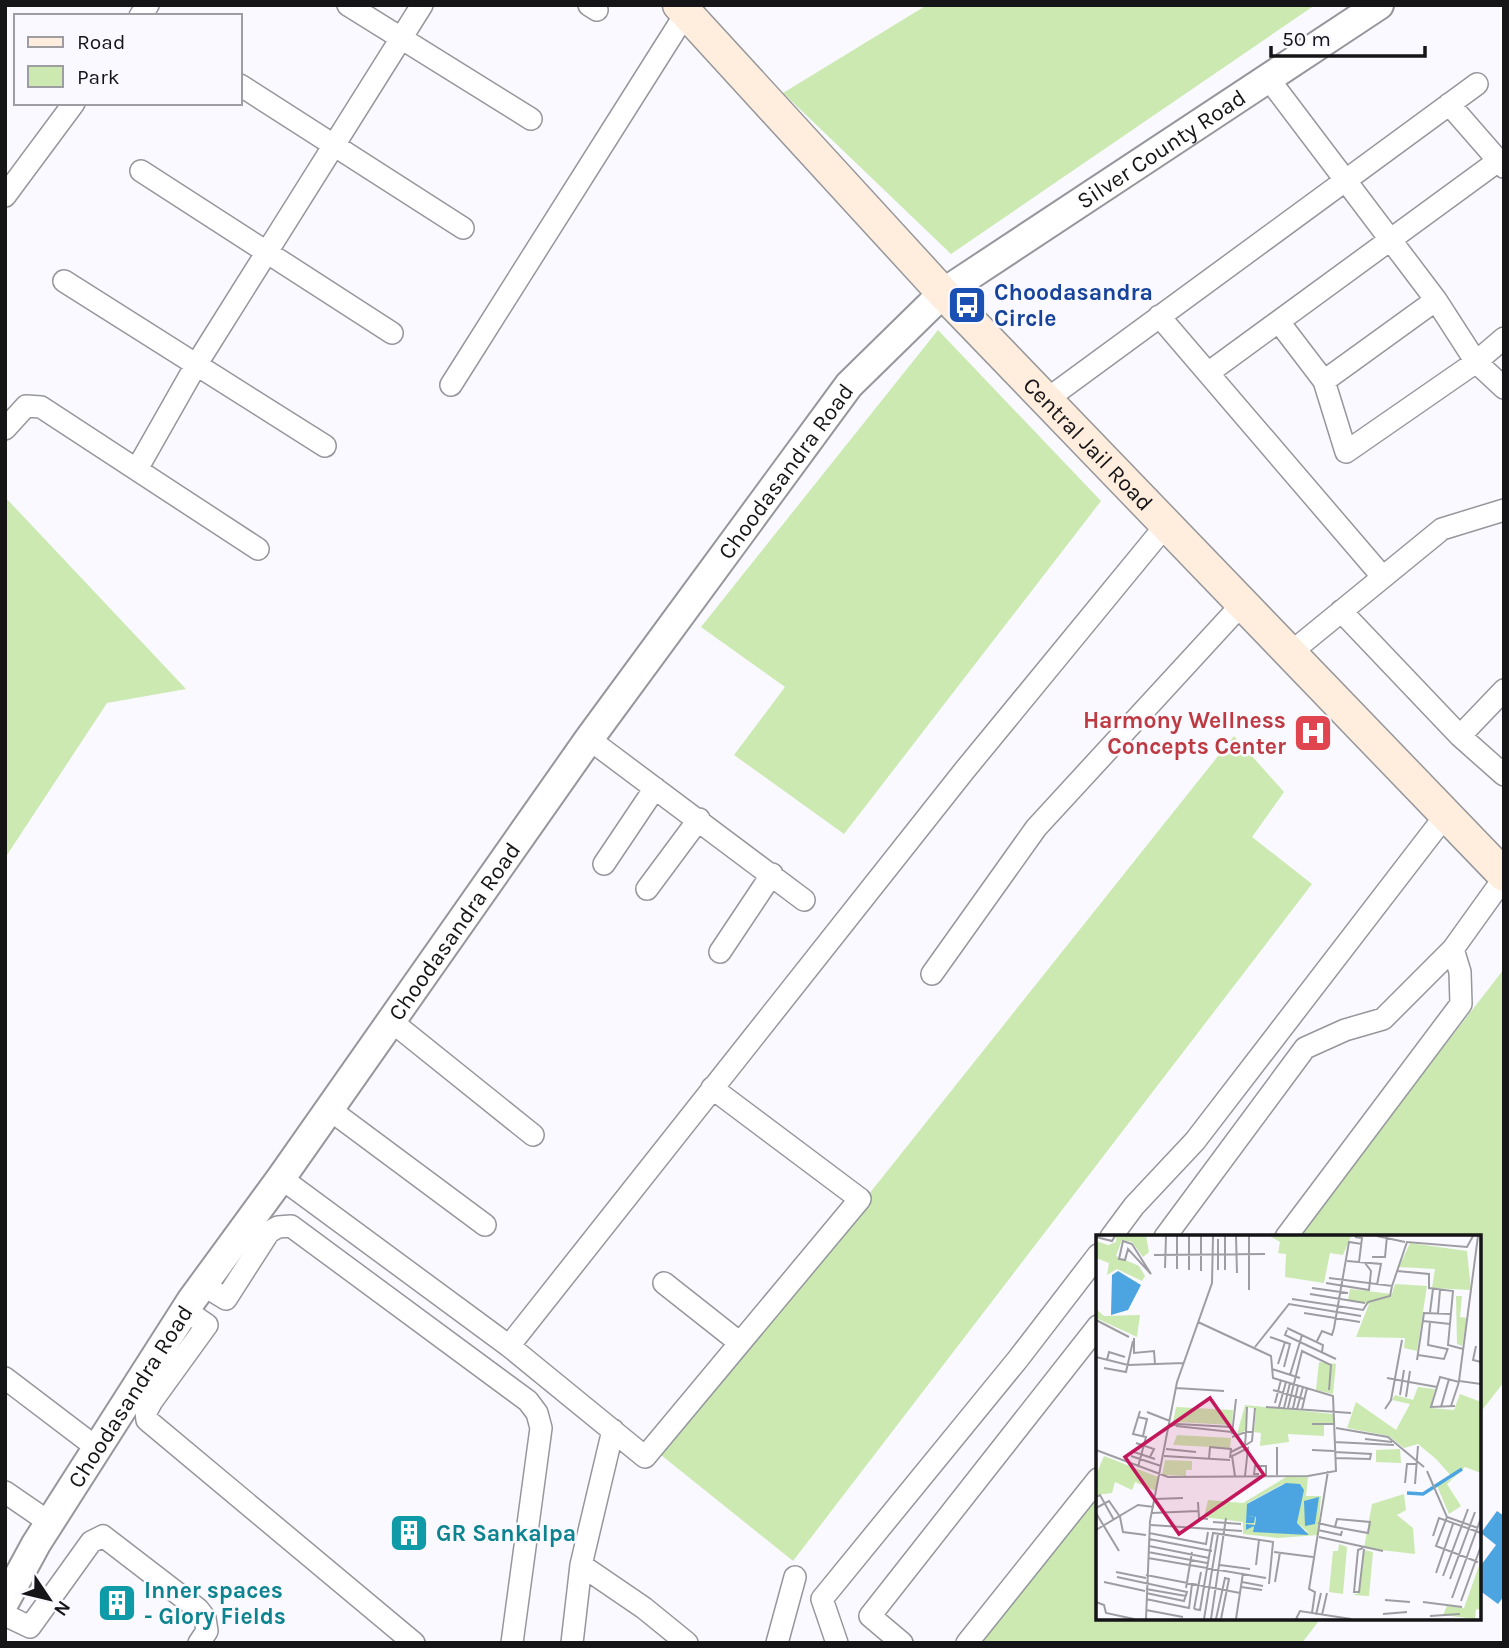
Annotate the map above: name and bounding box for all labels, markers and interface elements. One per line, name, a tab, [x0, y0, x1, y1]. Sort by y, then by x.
legend	[14, 14, 242, 105]
scale bar	[1271, 14, 1425, 58]
text: 50 m	[1282, 27, 1331, 51]
text: Road	[77, 30, 125, 54]
text: Park	[77, 65, 120, 89]
street label: Silver County Road	[1072, 84, 1251, 215]
place label: Choodasandra Circle	[994, 279, 1153, 332]
bus stop icon: Choodasandra Circle	[946, 284, 988, 326]
street label: Central Jail Road	[1017, 372, 1158, 516]
street label: Choodasandra Road	[713, 378, 859, 565]
place label: Harmony Wellness Concepts Center	[1083, 707, 1286, 760]
hospital icon: Harmony Wellness Concepts Center	[1292, 712, 1334, 754]
street label: Choodasandra Road	[383, 837, 526, 1026]
inset map	[1096, 1235, 1481, 1620]
street label: Choodasandra Road	[62, 1300, 199, 1493]
building icon: GR Sankalpa	[388, 1512, 430, 1554]
place label: GR Sankalpa	[436, 1520, 576, 1547]
north arrow	[14, 1564, 84, 1634]
place label: Inner spaces - Glory Fields	[144, 1577, 286, 1630]
building icon: Inner spaces - Glory Fields	[96, 1582, 138, 1624]
text: N	[49, 1596, 75, 1620]

